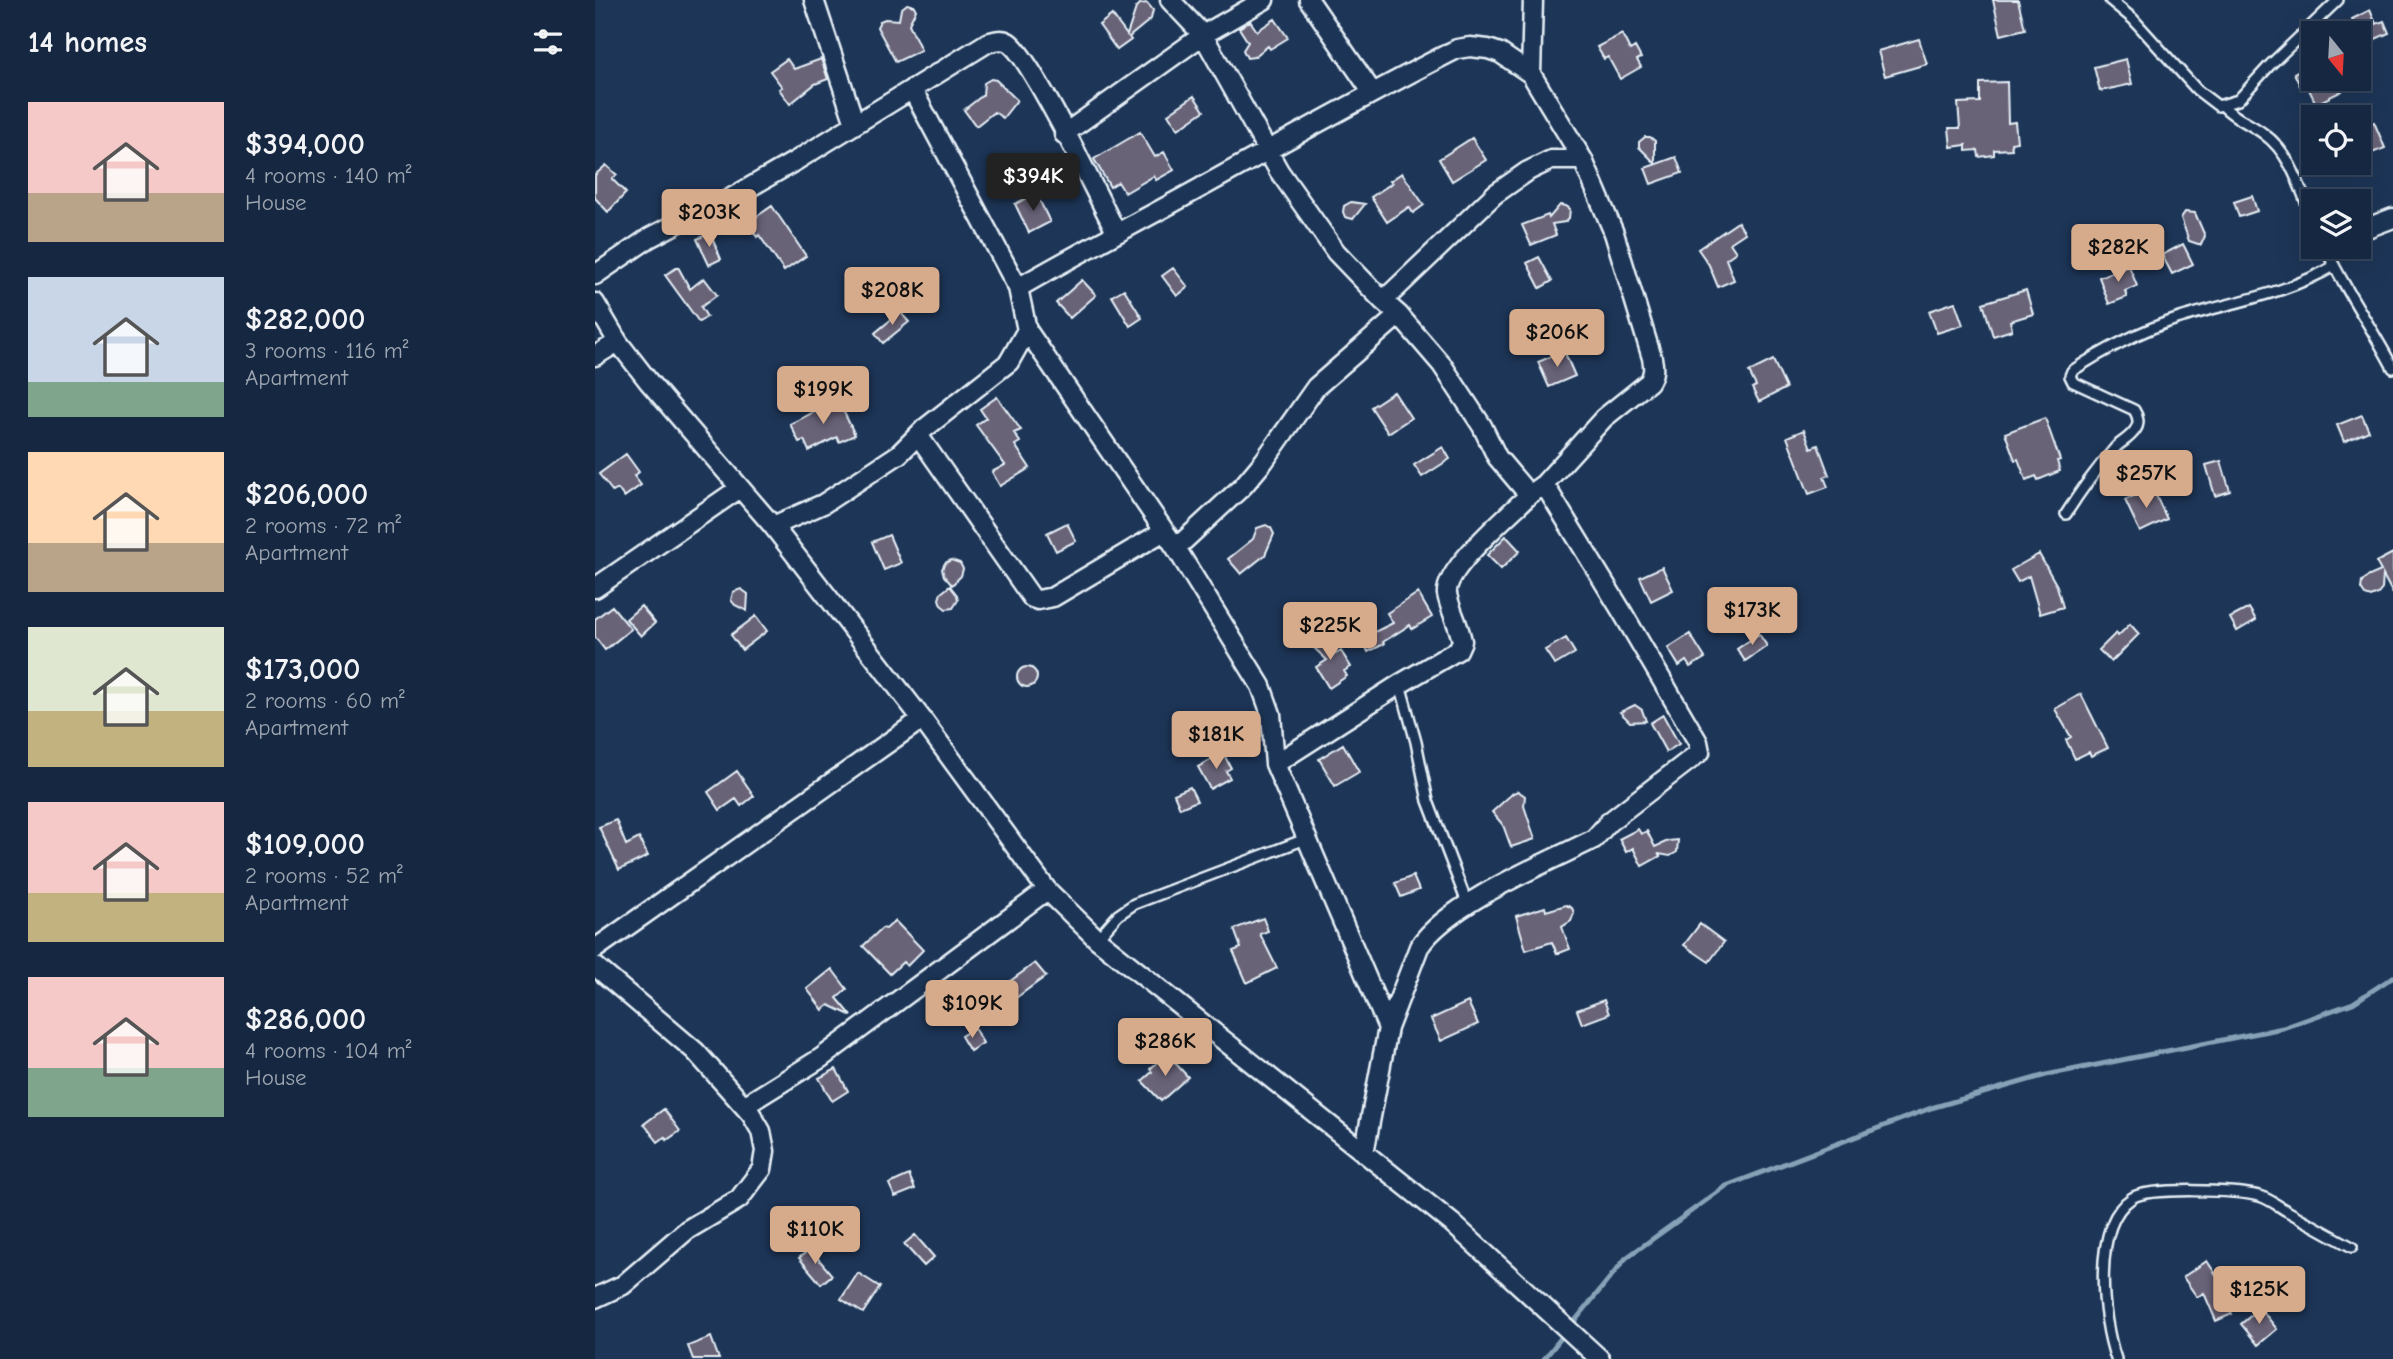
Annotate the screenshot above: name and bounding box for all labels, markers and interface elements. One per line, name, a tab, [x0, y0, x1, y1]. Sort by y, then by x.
north arrow	[2301, 21, 2371, 91]
map controls	[2301, 21, 2371, 259]
icon: filters	[529, 23, 567, 61]
text: 14 homes	[28, 25, 147, 60]
button: locate	[2301, 105, 2371, 175]
text: $394,000	[245, 127, 365, 162]
icon: home	[84, 130, 168, 214]
pin: $394K	[984, 154, 1082, 213]
text: 4 rooms · 140 m²	[245, 162, 412, 189]
text: $394K	[1003, 162, 1063, 189]
text: House	[245, 189, 307, 216]
button: layers	[2301, 189, 2371, 259]
pin: $203K	[660, 190, 758, 249]
text: $203K	[678, 198, 740, 225]
pin: $282K	[2069, 224, 2167, 284]
text: $282K	[2087, 233, 2149, 260]
pin: $208K	[843, 268, 941, 327]
text: $208K	[860, 276, 924, 303]
text: $282,000	[245, 302, 366, 337]
icon: home	[84, 305, 168, 389]
pin: $206K	[1508, 310, 1606, 369]
text: $206K	[1525, 318, 1589, 345]
text: 3 rooms · 116 m²	[245, 337, 409, 364]
text: Apartment	[245, 364, 348, 391]
pin: $199K	[774, 366, 872, 426]
text: $199K	[793, 375, 853, 402]
pin: $257K	[2097, 450, 2195, 510]
text: $257K	[2116, 459, 2176, 486]
text: $206,000	[245, 477, 368, 512]
icon: home	[84, 480, 168, 564]
text: 2 rooms · 72 m²	[245, 512, 401, 539]
text: Apartment	[245, 539, 348, 566]
pin: $173K	[1703, 588, 1801, 647]
text: $173K	[1723, 596, 1781, 623]
pin: $225K	[1281, 602, 1379, 662]
text: $225K	[1299, 611, 1361, 638]
text: $173,000	[245, 652, 360, 687]
icon: home	[84, 655, 168, 739]
text: 2 rooms · 60 m²	[245, 687, 405, 714]
pin: $181K	[1167, 712, 1265, 771]
text: Apartment	[245, 714, 348, 741]
text: $181K	[1188, 720, 1244, 747]
text: $109,000	[245, 827, 365, 862]
icon: home	[84, 830, 168, 914]
text: 2 rooms · 52 m²	[245, 862, 403, 889]
text: Apartment	[245, 889, 348, 916]
pin: $109K	[923, 981, 1021, 1040]
text: $109K	[941, 989, 1003, 1016]
text: $286,000	[245, 1002, 366, 1037]
icon: home	[84, 1005, 168, 1089]
pin: $286K	[1116, 1018, 1214, 1078]
text: $286K	[1134, 1027, 1196, 1054]
text: 4 rooms · 104 m²	[245, 1037, 412, 1064]
text: House	[245, 1064, 307, 1091]
pin: $110K	[766, 1206, 864, 1266]
text: $110K	[786, 1215, 844, 1242]
pin: $125K	[2210, 1266, 2308, 1326]
text: $125K	[2229, 1275, 2289, 1302]

